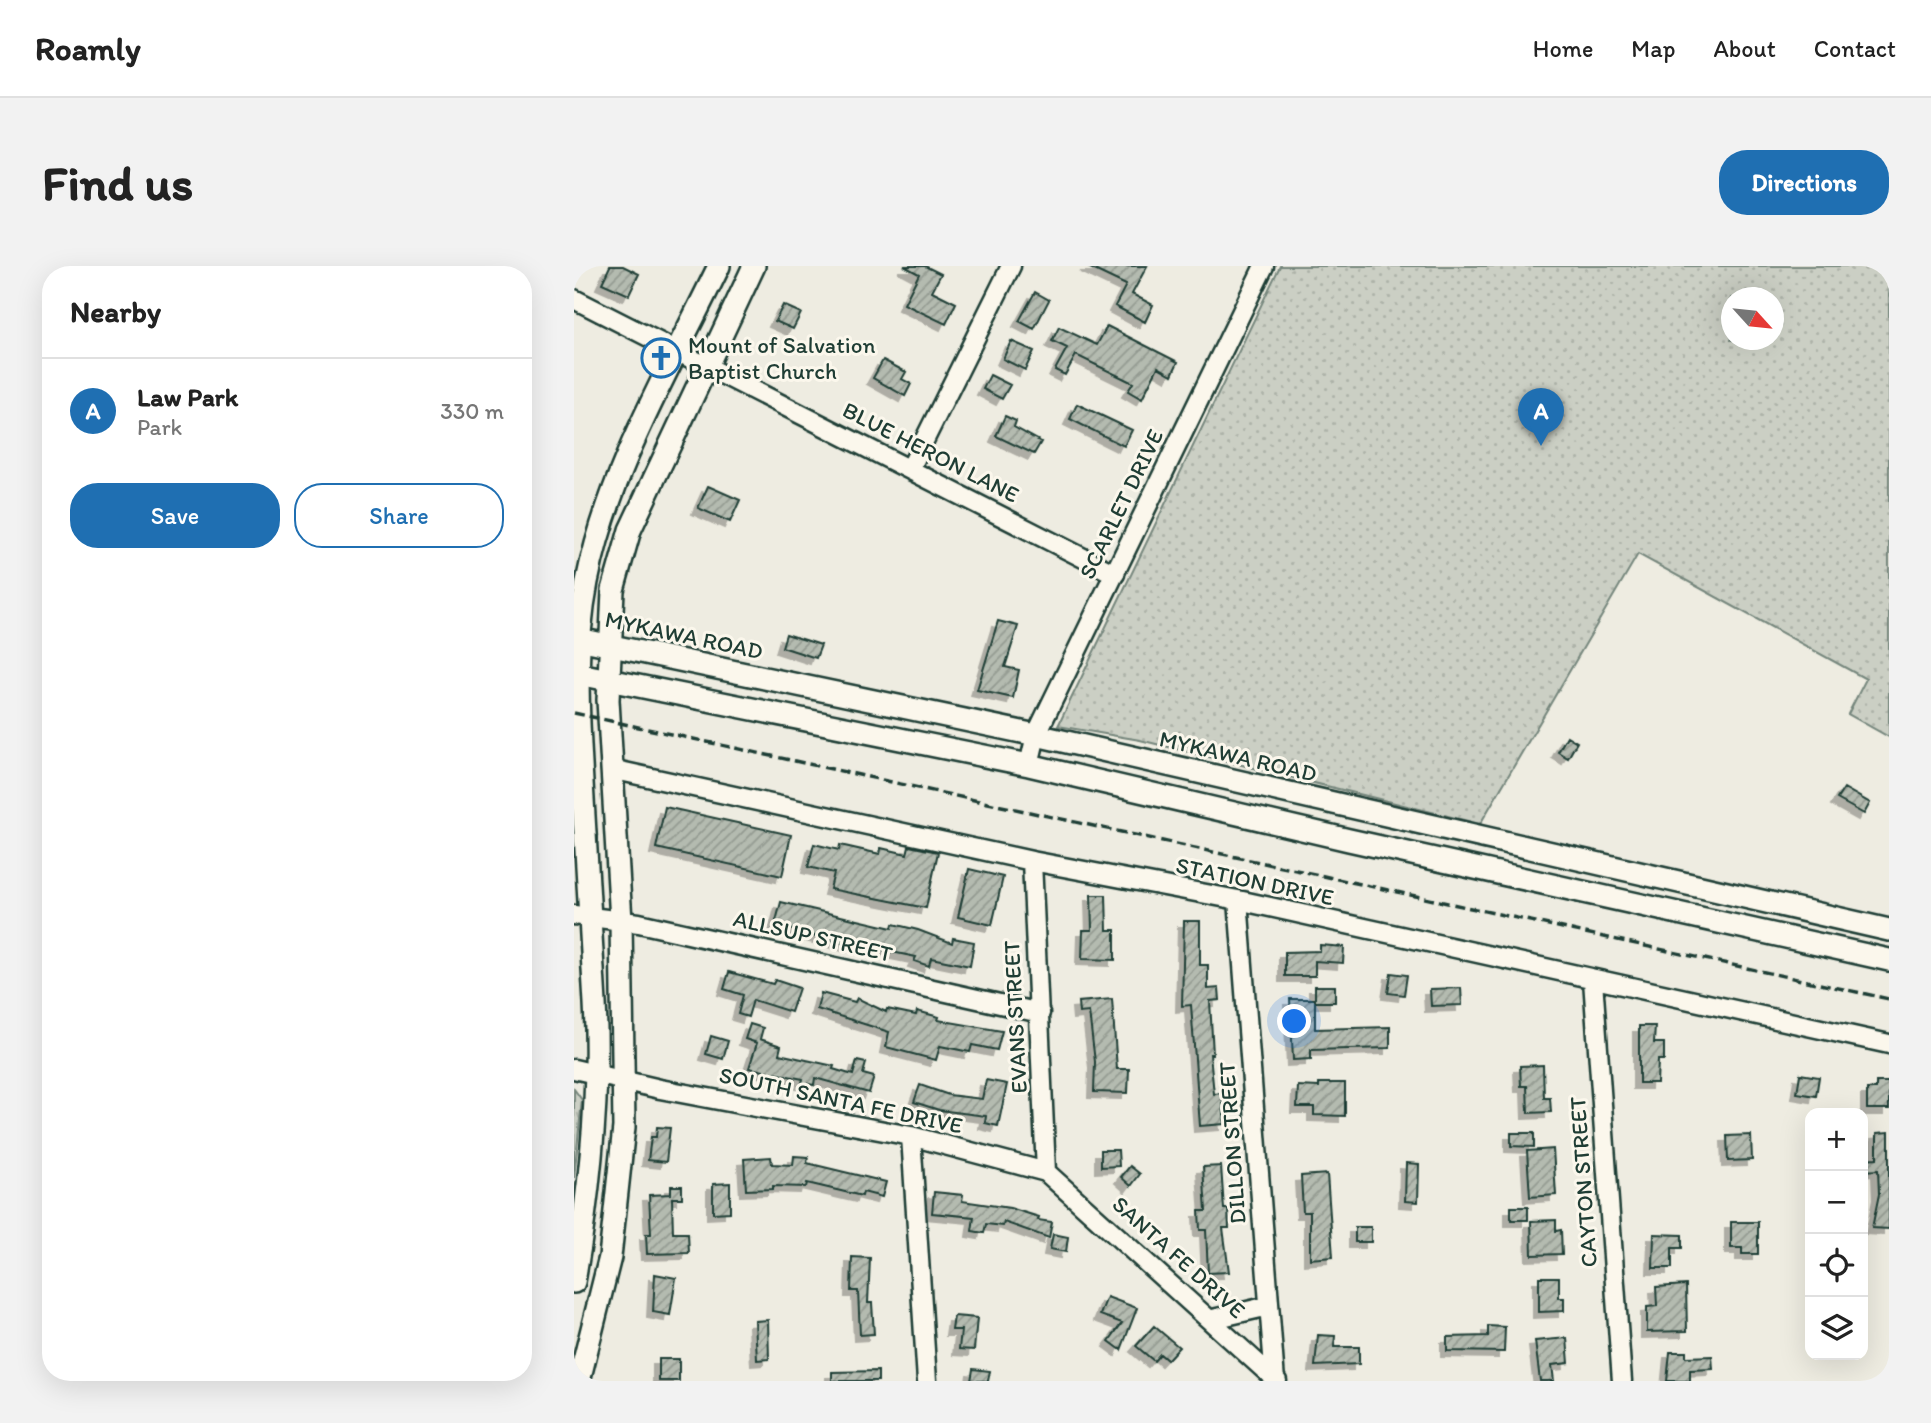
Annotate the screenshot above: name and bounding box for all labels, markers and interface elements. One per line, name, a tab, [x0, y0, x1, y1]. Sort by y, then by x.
text: Roamly	[35, 29, 141, 68]
text: Home	[1533, 34, 1593, 63]
text: Map	[1631, 34, 1675, 63]
text: About	[1713, 34, 1776, 63]
text: Contact	[1814, 34, 1896, 63]
button: Directions	[1719, 150, 1889, 215]
text: Find us	[42, 153, 193, 212]
north arrow	[1721, 287, 1784, 350]
text: Nearby	[70, 293, 161, 330]
place label: Mount of Salvation Baptist Church	[688, 331, 875, 385]
church icon: Mount of Salvation Baptist Church	[640, 337, 682, 379]
text: Law Park	[137, 381, 238, 413]
pin: A	[1518, 388, 1564, 446]
street label: BLUE HERON LANE	[838, 395, 1024, 509]
text: A	[86, 397, 100, 425]
text: 330 m	[440, 397, 504, 425]
text: Park	[137, 413, 182, 441]
street label: SCARLET DRIVE	[1073, 425, 1169, 583]
button: Save	[70, 483, 280, 548]
button: Share	[294, 483, 504, 548]
street label: MYKAWA ROAD	[603, 605, 765, 665]
street label: MYKAWA ROAD	[1157, 724, 1319, 788]
street label: STATION DRIVE	[1174, 851, 1337, 911]
street label: ALLSUP STREET	[731, 904, 895, 968]
street label: EVANS STREET	[997, 940, 1033, 1094]
your location	[1277, 1004, 1311, 1038]
street label: SOUTH SANTA FE DRIVE	[717, 1061, 965, 1139]
street label: DILLON STREET	[1212, 1061, 1252, 1225]
street label: CAYTON STREET	[1563, 1096, 1603, 1268]
map controls	[1805, 1108, 1868, 1360]
button: +	[1805, 1108, 1868, 1171]
button: −	[1805, 1171, 1868, 1234]
street label: SANTA FE DRIVE	[1107, 1190, 1251, 1324]
button: locate	[1805, 1234, 1868, 1297]
button: layers	[1805, 1297, 1868, 1360]

